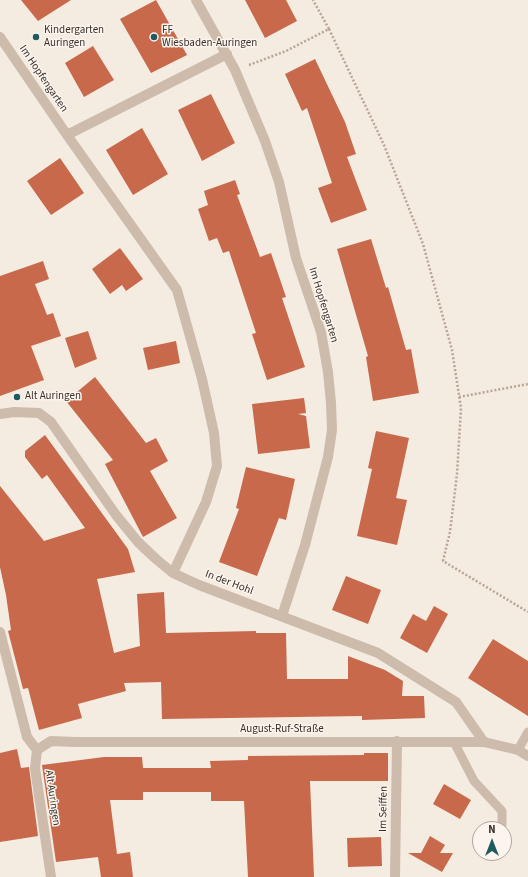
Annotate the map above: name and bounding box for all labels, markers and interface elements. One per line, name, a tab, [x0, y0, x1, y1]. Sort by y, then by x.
place label: Kindergarten Auringen	[44, 24, 104, 50]
place label: FF Wiesbaden-Auringen	[162, 24, 257, 50]
marker: Kindergarten Auringen	[31, 32, 41, 42]
marker: FF Wiesbaden-Auringen	[149, 32, 159, 42]
street label: Im Hopfengarten	[16, 43, 70, 115]
street label: Im Hopfengarten	[305, 266, 341, 344]
place label: Alt Auringen	[25, 390, 81, 404]
marker: Alt Auringen	[12, 392, 22, 402]
street label: In der Hohl	[203, 568, 255, 598]
street label: August-Ruf-Straße	[240, 723, 324, 737]
street label: Alt Auringen	[42, 769, 62, 827]
street label: Im Seiffen	[377, 786, 391, 832]
north arrow	[472, 821, 512, 861]
text: N	[488, 822, 496, 837]

